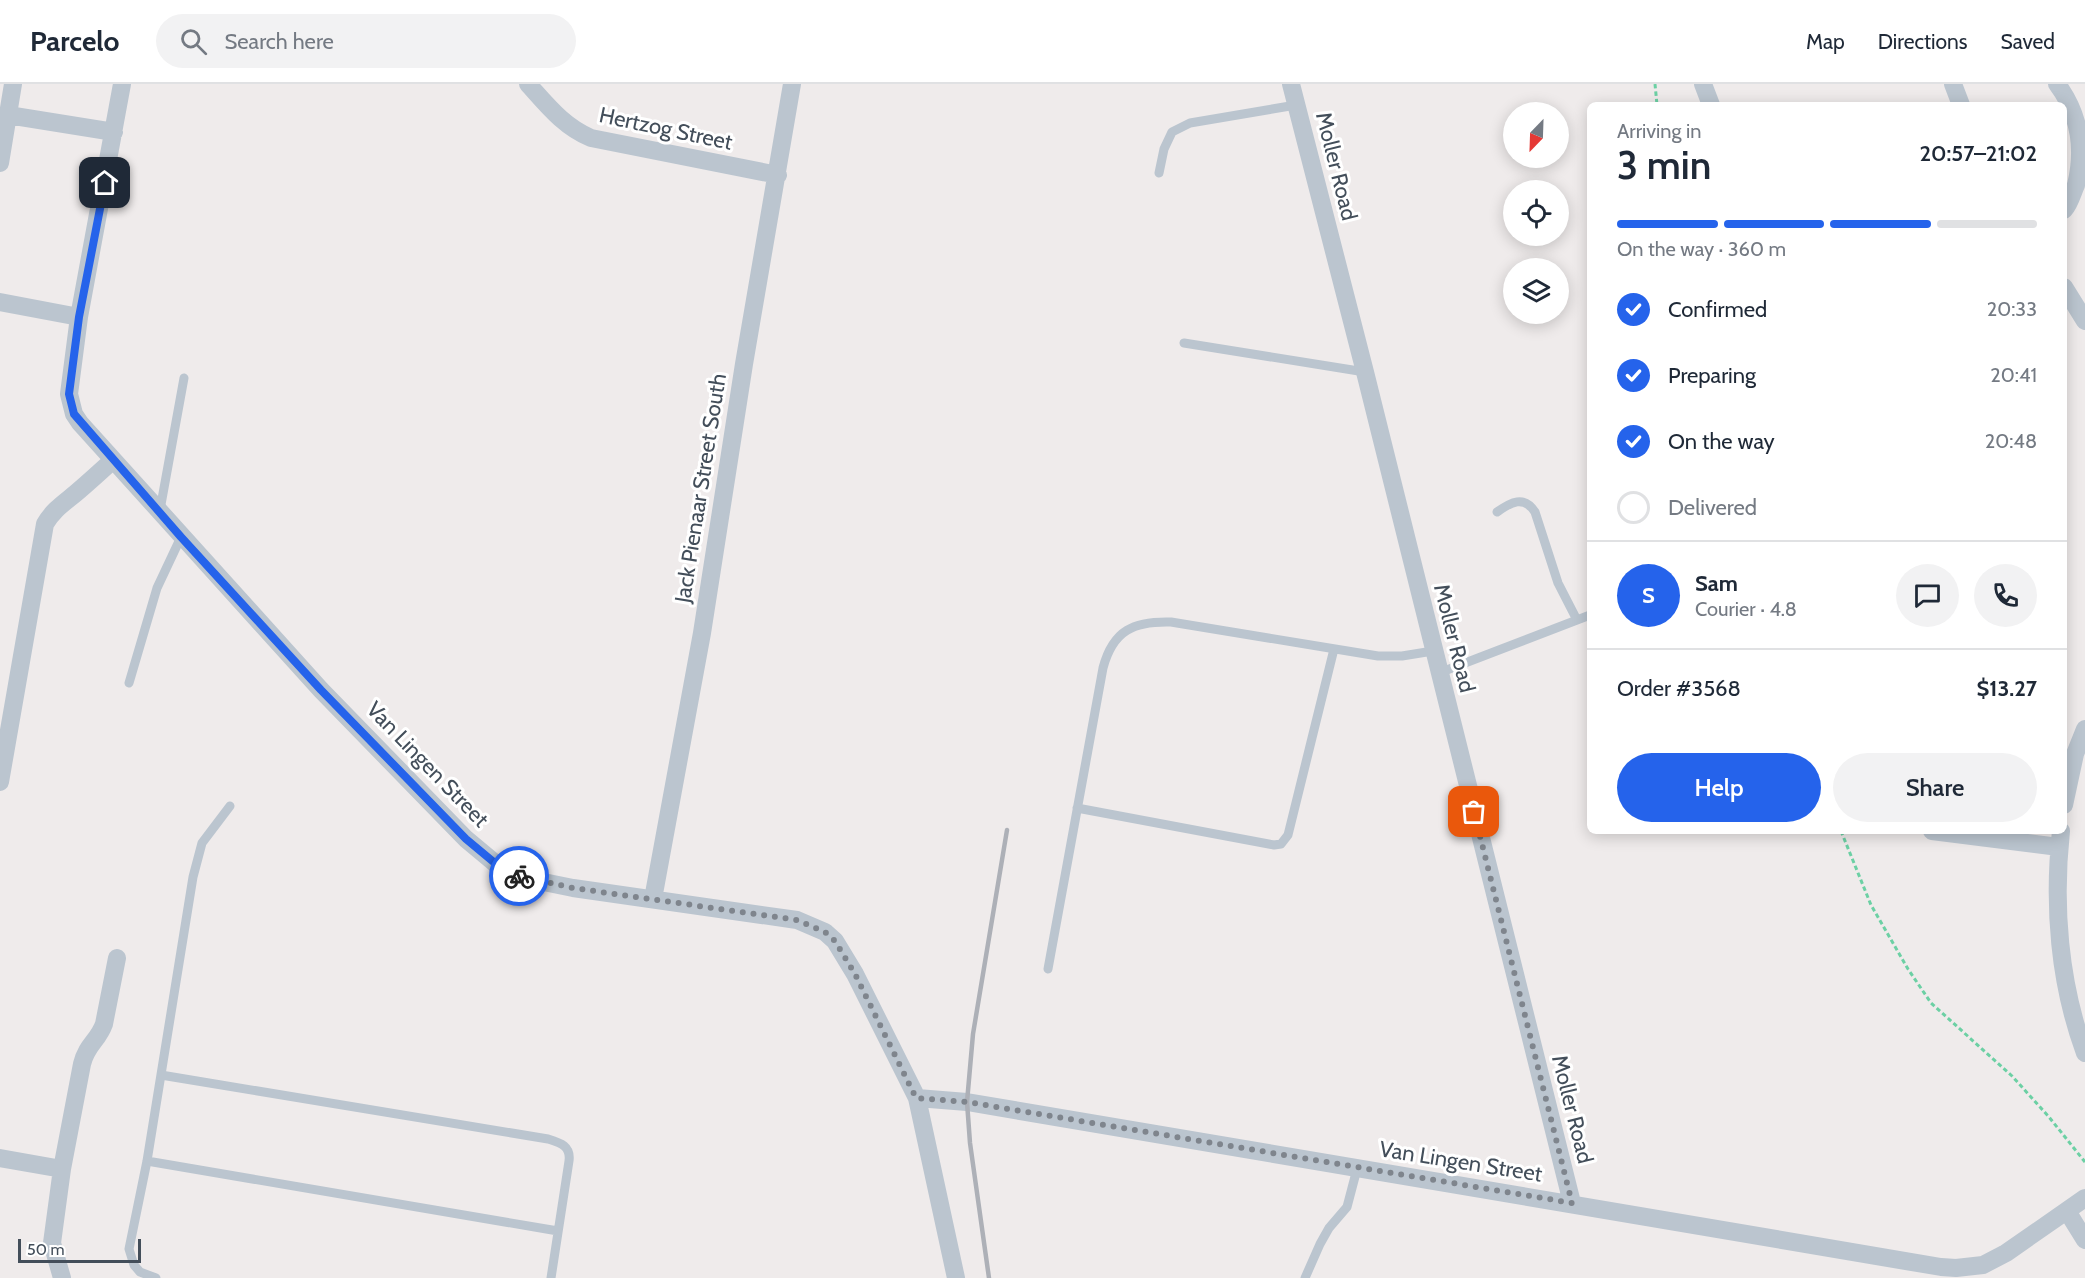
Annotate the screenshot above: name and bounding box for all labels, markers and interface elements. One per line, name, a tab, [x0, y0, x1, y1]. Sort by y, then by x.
search box	[156, 14, 576, 68]
text: Parcelo	[30, 24, 120, 58]
icon: search	[177, 25, 210, 58]
text: Search here	[225, 28, 334, 55]
text: Map	[1806, 29, 1845, 54]
text: Directions	[1878, 29, 1967, 54]
text: Saved	[2000, 29, 2055, 54]
street label: Hertzog Street	[597, 101, 736, 156]
north arrow	[1503, 102, 1569, 168]
map controls	[1503, 102, 1569, 324]
street label: Moller Road	[1310, 109, 1363, 223]
text: Arriving in	[1617, 119, 1701, 143]
text: 20:57–21:02	[1920, 140, 2037, 167]
text: 3 min	[1617, 141, 1711, 189]
pin	[79, 157, 130, 208]
icon: home	[88, 166, 121, 199]
button: locate	[1503, 180, 1569, 246]
text: On the way · 360 m	[1617, 237, 1786, 261]
button: layers	[1503, 258, 1569, 324]
icon: check	[1617, 293, 1650, 326]
text: Confirmed	[1668, 296, 1767, 323]
text: 20:33	[1987, 297, 2037, 321]
icon: check	[1617, 359, 1650, 392]
text: Preparing	[1668, 362, 1756, 389]
text: 20:41	[1990, 363, 2037, 387]
street label: Jack Pienaar Street South	[669, 372, 732, 606]
icon: check	[1617, 425, 1650, 458]
text: On the way	[1668, 428, 1775, 455]
text: 20:48	[1985, 429, 2037, 453]
text: Delivered	[1668, 494, 1757, 521]
button: chat	[1896, 564, 1959, 627]
button: phone	[1974, 564, 2037, 627]
text: Sam	[1695, 570, 1738, 597]
street label: Moller Road	[1428, 581, 1481, 695]
text: S	[1642, 582, 1655, 609]
text: Courier · 4.8	[1695, 597, 1797, 621]
text: Order #3568	[1617, 675, 1741, 702]
text: $13.27	[1977, 675, 2037, 702]
street label: Van Lingen Street	[361, 696, 495, 833]
button: Help	[1617, 753, 1821, 822]
button: Share	[1833, 753, 2037, 822]
pin	[1448, 786, 1499, 837]
icon: bag	[1457, 795, 1490, 828]
courier	[489, 846, 549, 906]
icon: bike	[503, 860, 536, 893]
street label: Moller Road	[1546, 1052, 1599, 1166]
street label: Van Lingen Street	[1378, 1135, 1545, 1188]
scale bar	[18, 1236, 141, 1264]
text: 50 m	[27, 1240, 64, 1259]

